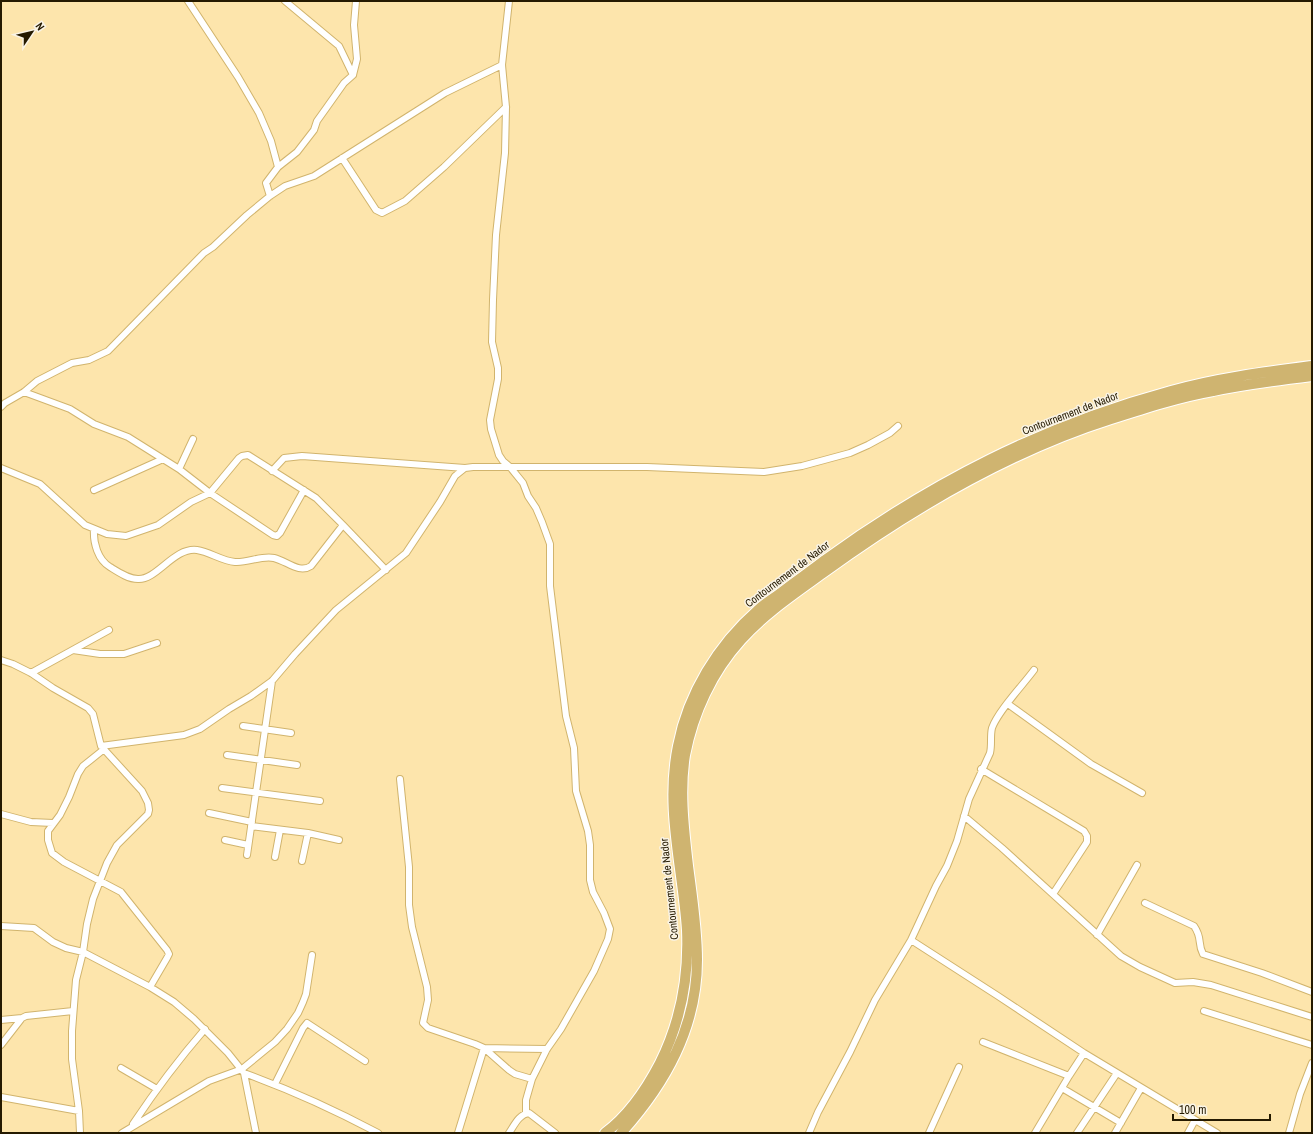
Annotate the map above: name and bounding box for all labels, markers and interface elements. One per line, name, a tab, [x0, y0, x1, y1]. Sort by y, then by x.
north arrow	[12, 12, 52, 52]
text: N	[33, 20, 48, 33]
street label: Contournement de Nador	[1020, 388, 1120, 438]
street label: Contournement de Nador	[742, 538, 832, 610]
street label: Contournement de Nador	[657, 838, 681, 940]
scale bar	[1173, 1096, 1270, 1122]
text: 100 m	[1179, 1102, 1206, 1118]

